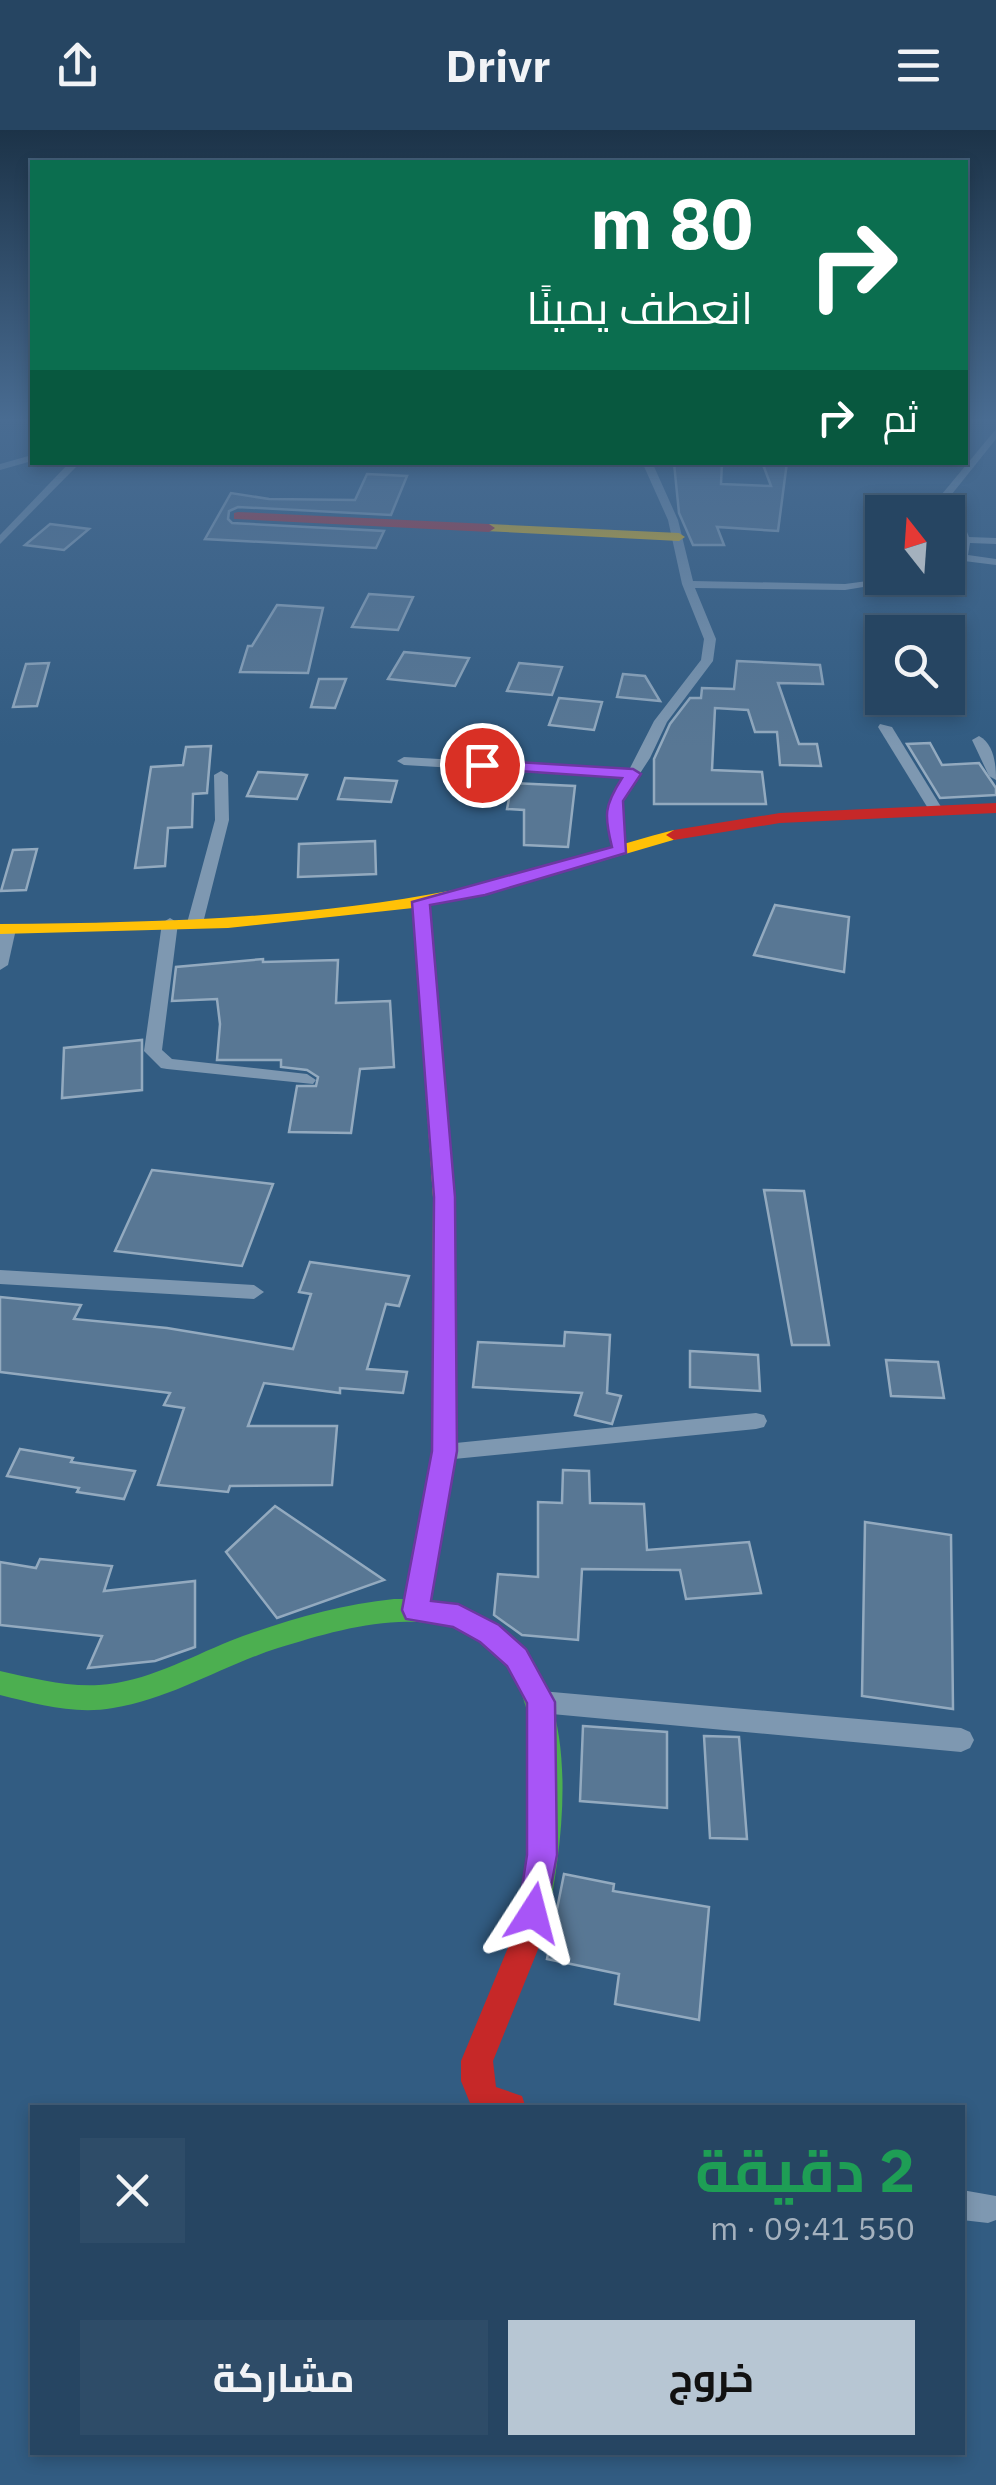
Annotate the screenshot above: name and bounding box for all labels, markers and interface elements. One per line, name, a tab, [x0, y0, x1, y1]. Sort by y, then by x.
text: Drivr	[446, 36, 550, 94]
icon: share	[50, 38, 105, 93]
icon: menu	[891, 38, 946, 93]
text: 80 m	[590, 177, 753, 268]
icon: right	[788, 200, 918, 330]
text: انعطف يمينًا	[526, 278, 753, 336]
icon: right	[808, 390, 863, 445]
text: ثم	[883, 393, 918, 442]
north arrow	[865, 495, 965, 595]
map controls	[865, 495, 965, 715]
button: search	[865, 615, 965, 715]
pin	[440, 723, 525, 808]
icon: arrive	[455, 738, 510, 793]
position arrow	[481, 1861, 585, 1965]
text: 2 دقيقة	[695, 2130, 915, 2209]
button: close	[80, 2138, 185, 2243]
text: 550 m · 09:41	[710, 2207, 915, 2249]
button: مشاركة	[80, 2320, 488, 2435]
button: خروج	[508, 2320, 915, 2435]

